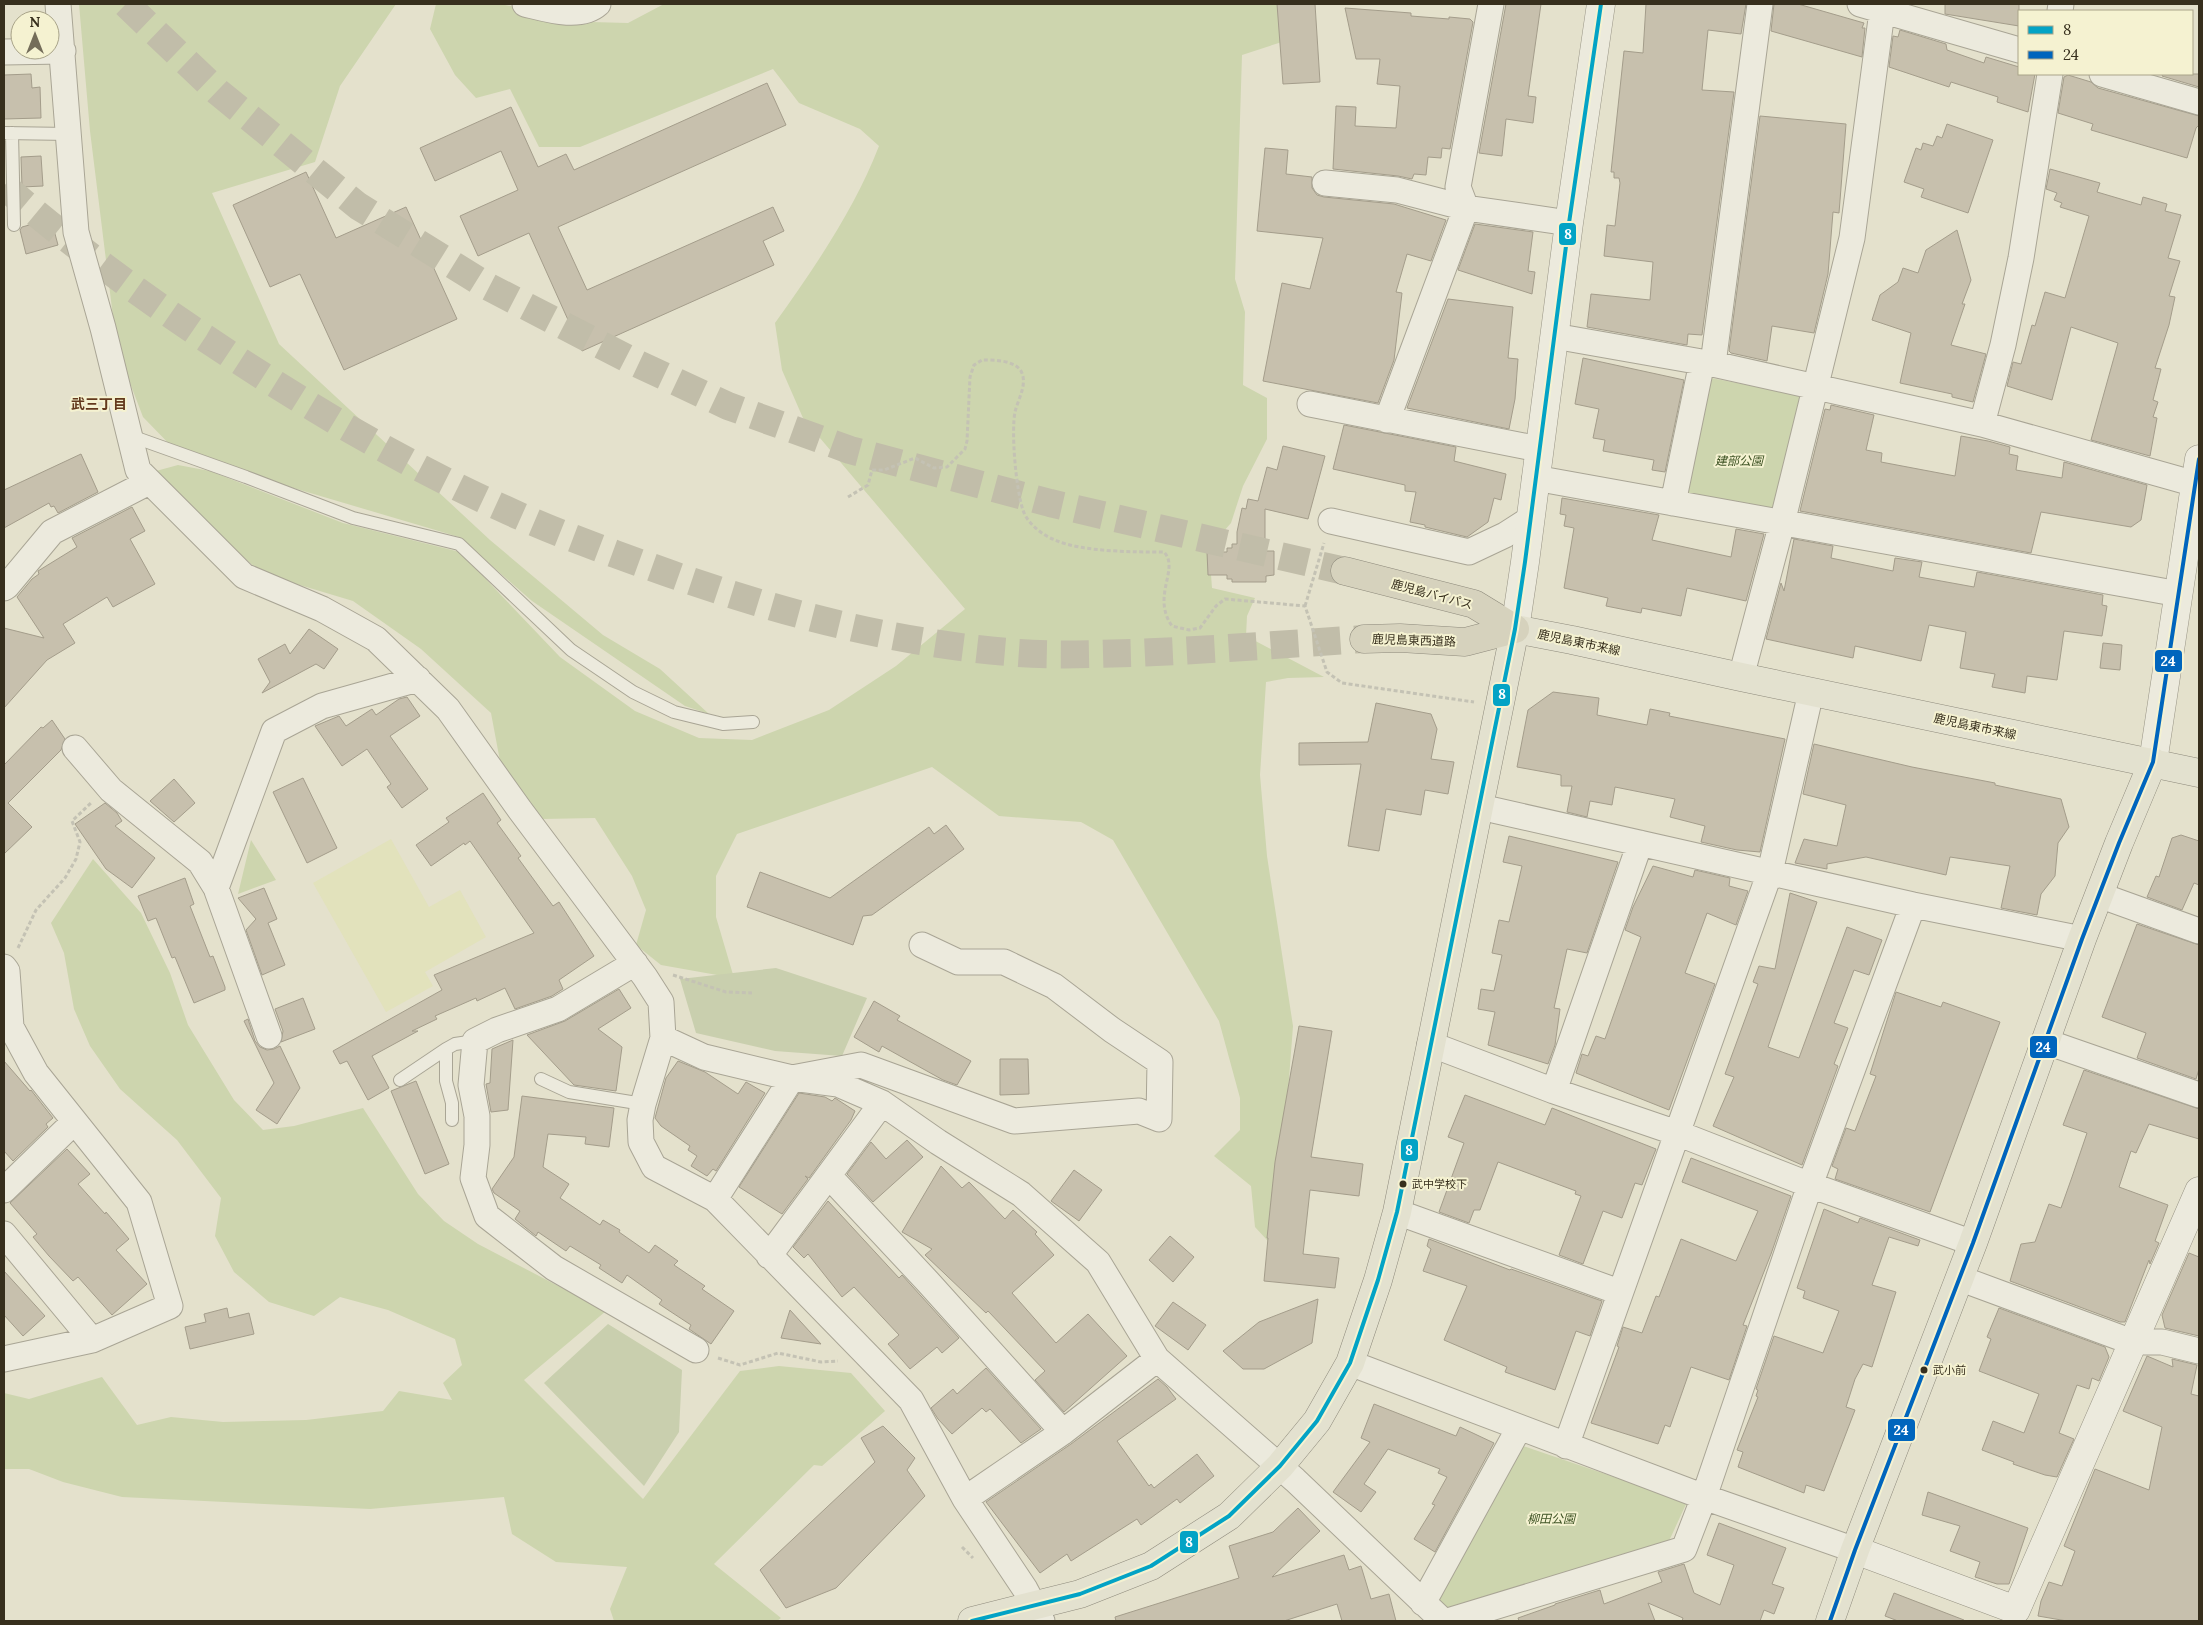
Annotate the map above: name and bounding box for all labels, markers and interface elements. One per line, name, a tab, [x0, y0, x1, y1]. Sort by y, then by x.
north arrow	[10, 10, 60, 60]
legend	[2018, 10, 2193, 75]
text: N	[30, 13, 41, 31]
text: 8	[2063, 20, 2071, 39]
text: 24	[2063, 45, 2079, 64]
line badge: 8	[1558, 222, 1577, 246]
text: 8	[1564, 225, 1572, 243]
district label: 武三丁目	[71, 395, 127, 413]
park label: 建部公園	[1715, 453, 1765, 468]
street label: 鹿児島バイパス	[1390, 576, 1474, 612]
street label: 鹿児島東市来線	[1536, 626, 1622, 658]
street label: 鹿児島東西道路	[1372, 631, 1456, 649]
line badge: 24	[2154, 649, 2183, 673]
text: 24	[2160, 652, 2176, 670]
line badge: 8	[1492, 683, 1511, 707]
text: 8	[1498, 685, 1506, 703]
street label: 鹿児島東市来線	[1932, 710, 2018, 742]
line badge: 24	[2029, 1035, 2058, 1059]
text: 24	[2035, 1038, 2051, 1056]
line badge: 8	[1400, 1138, 1419, 1162]
text: 8	[1405, 1141, 1413, 1159]
place label: 武中学校下	[1412, 1177, 1467, 1191]
marker: 武中学校下	[1398, 1179, 1408, 1189]
place label: 武小前	[1933, 1363, 1966, 1377]
marker: 武小前	[1919, 1365, 1929, 1375]
line badge: 24	[1887, 1418, 1916, 1442]
text: 24	[1893, 1421, 1909, 1439]
park label: 柳田公園	[1527, 1511, 1577, 1526]
line badge: 8	[1179, 1530, 1199, 1554]
text: 8	[1185, 1533, 1193, 1551]

